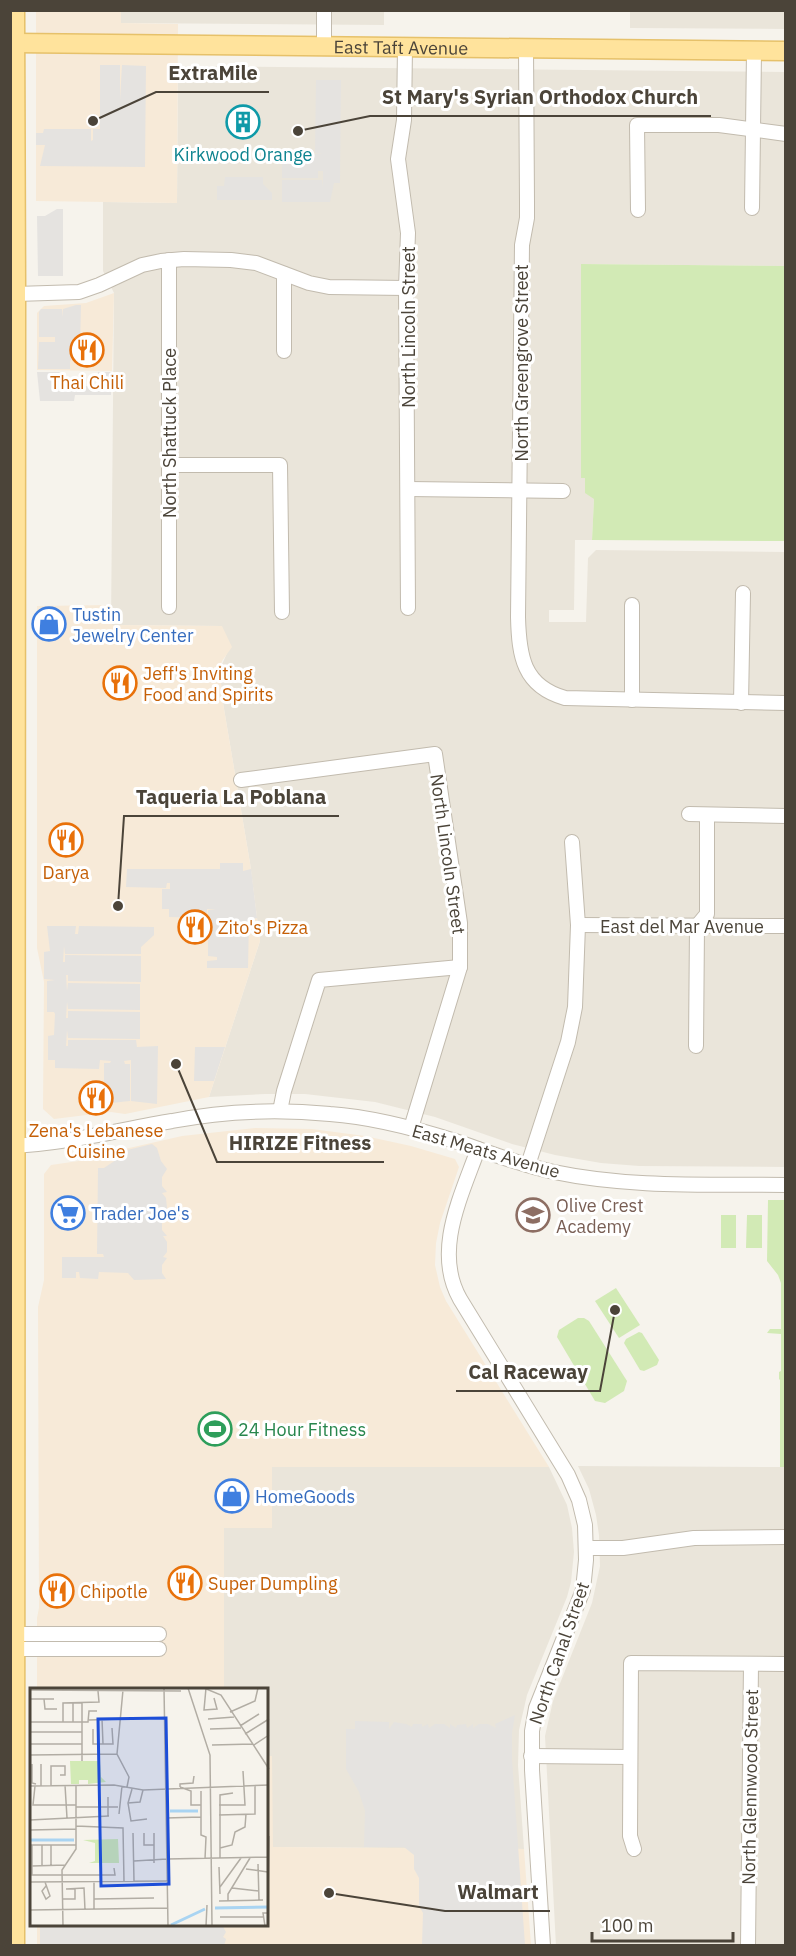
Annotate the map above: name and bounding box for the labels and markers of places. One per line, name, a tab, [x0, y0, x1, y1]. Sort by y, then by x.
callout: ExtraMile	[156, 54, 269, 92]
callout: St Mary's Syrian Orthodox Church	[370, 78, 711, 116]
building icon: Kirkwood Orange	[225, 104, 261, 140]
place label: Kirkwood Orange	[174, 143, 313, 166]
restaurant icon: Thai Chili	[69, 332, 105, 368]
place label: Thai Chili	[50, 371, 124, 394]
place label: Tustin Jewelry Center	[72, 603, 194, 647]
shop icon: Tustin Jewelry Center	[31, 606, 67, 642]
place label: Jeff's Inviting Food and Spirits	[143, 662, 274, 706]
restaurant icon: Jeff's Inviting Food and Spirits	[102, 665, 138, 701]
callout: Taqueria La Poblana	[124, 778, 339, 816]
restaurant icon: Darya	[48, 822, 84, 858]
place label: Darya	[43, 861, 90, 884]
restaurant icon: Zito's Pizza	[177, 909, 213, 945]
place label: Zito's Pizza	[218, 916, 308, 939]
restaurant icon: Zena's Lebanese Cuisine	[78, 1080, 114, 1116]
place label: Zena's Lebanese Cuisine	[29, 1119, 163, 1163]
callout: HIRIZE Fitness	[217, 1124, 384, 1162]
place label: Olive Crest Academy	[556, 1194, 644, 1238]
supermarket icon: Trader Joe's	[50, 1195, 86, 1231]
school or university icon: Olive Crest Academy	[515, 1197, 551, 1233]
place label: Trader Joe's	[91, 1202, 190, 1225]
callout: Cal Raceway	[456, 1353, 600, 1391]
sports icon: 24 Hour Fitness	[197, 1411, 233, 1447]
place label: 24 Hour Fitness	[238, 1418, 366, 1441]
shop icon: HomeGoods	[214, 1478, 250, 1514]
place label: HomeGoods	[255, 1485, 355, 1508]
restaurant icon: Super Dumpling	[167, 1565, 203, 1601]
place label: Super Dumpling	[208, 1572, 338, 1595]
restaurant icon: Chipotle	[39, 1573, 75, 1609]
place label: Chipotle	[80, 1580, 148, 1603]
callout: Walmart	[445, 1873, 550, 1911]

